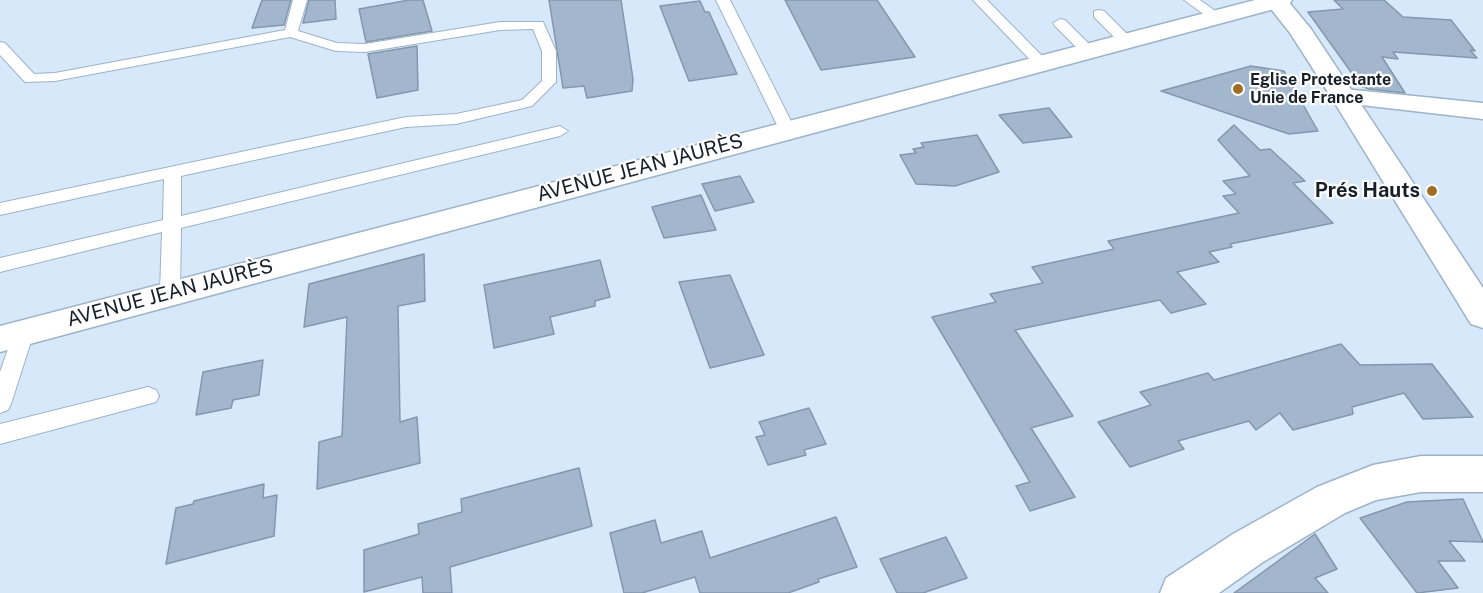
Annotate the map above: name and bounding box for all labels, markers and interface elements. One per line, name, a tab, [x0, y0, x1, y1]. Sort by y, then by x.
place label: Eglise Protestante Unie de France	[1250, 70, 1391, 108]
marker: Eglise Protestante Unie de France	[1231, 82, 1245, 96]
street label: AVENUE JEAN JAURÈS	[534, 129, 746, 207]
place label: Prés Hauts	[1315, 179, 1420, 203]
marker: Prés Hauts	[1425, 184, 1439, 198]
street label: AVENUE JEAN JAURÈS	[64, 254, 276, 332]

